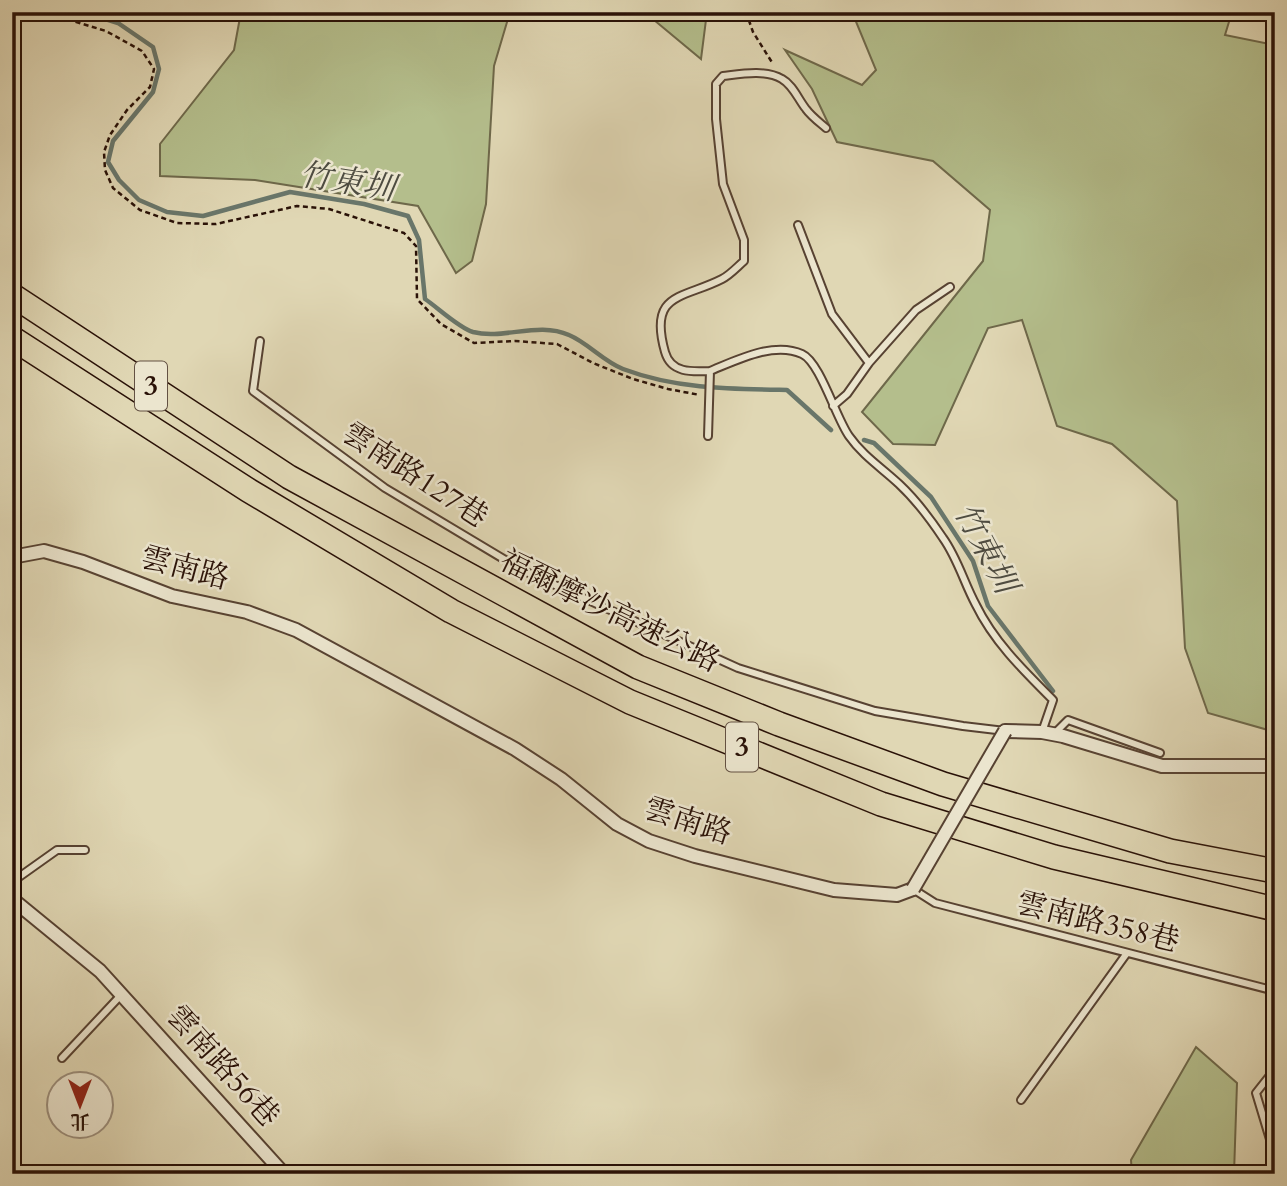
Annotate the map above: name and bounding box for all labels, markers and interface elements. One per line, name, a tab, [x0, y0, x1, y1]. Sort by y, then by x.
water label: 竹東圳	[296, 153, 403, 212]
road number: 3	[135, 362, 167, 410]
street label: 雲南路127巷	[334, 413, 496, 537]
water label: 竹東圳	[943, 495, 1029, 605]
street label: 雲南路	[136, 537, 234, 599]
street label: 福爾摩沙高速公路	[493, 540, 727, 682]
road number: 3	[726, 722, 758, 772]
street label: 雲南路	[639, 788, 737, 854]
street label: 雲南路358巷	[1012, 882, 1184, 962]
street label: 雲南路56巷	[157, 996, 289, 1136]
north arrow	[46, 1070, 116, 1140]
text: 北	[70, 1108, 90, 1134]

